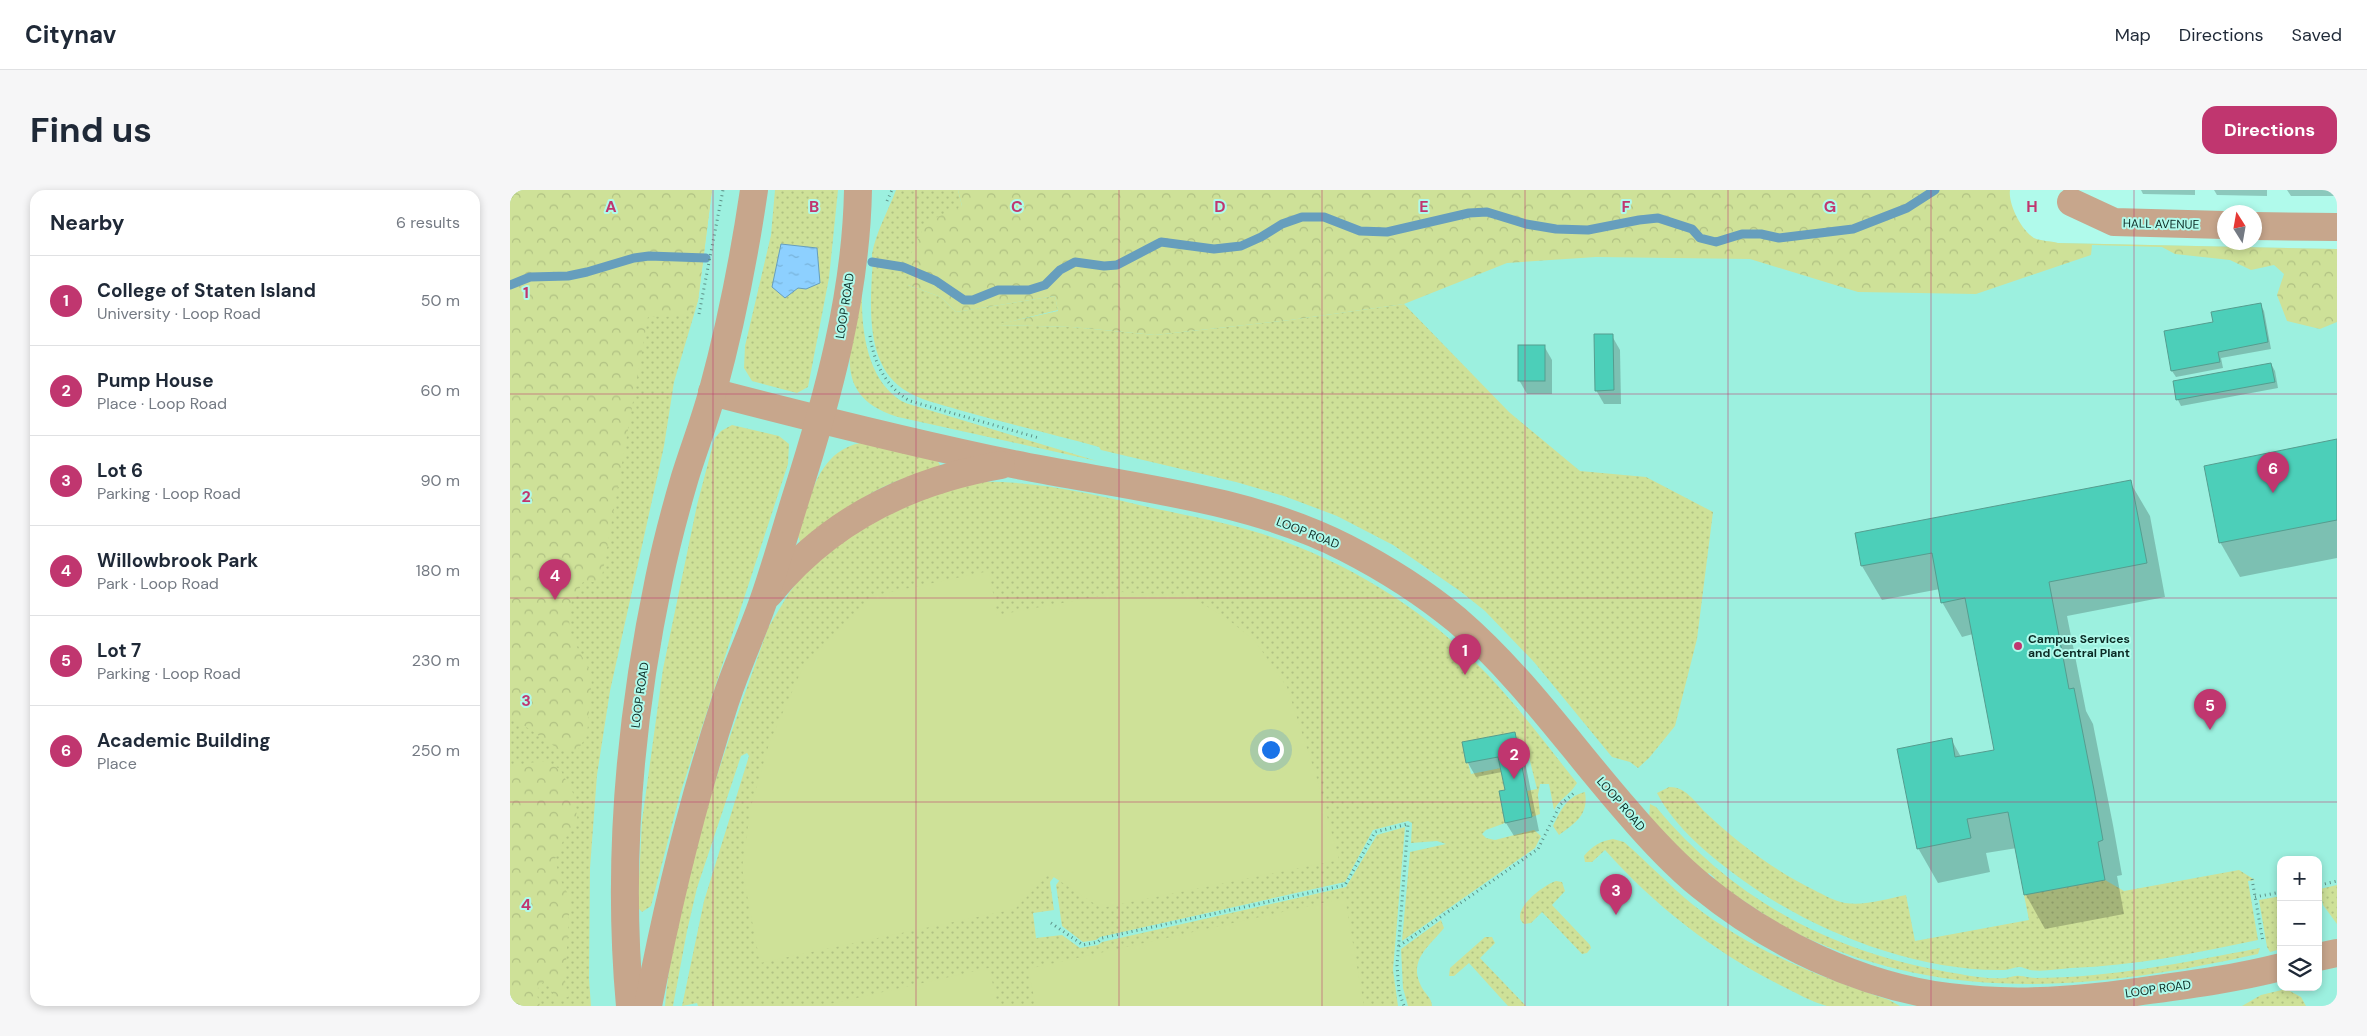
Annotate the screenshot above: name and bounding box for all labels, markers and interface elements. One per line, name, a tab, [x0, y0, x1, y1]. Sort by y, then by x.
text: Citynav	[25, 19, 116, 50]
text: Map	[2115, 23, 2151, 47]
text: Directions	[2179, 23, 2264, 47]
text: Saved	[2292, 23, 2342, 47]
button: Directions	[2202, 106, 2337, 154]
text: Find us	[30, 107, 152, 153]
text: A	[605, 196, 617, 217]
text: B	[809, 196, 819, 217]
text: C	[1011, 196, 1023, 217]
text: D	[1214, 196, 1226, 217]
text: E	[1419, 196, 1429, 217]
text: F	[1622, 196, 1631, 217]
text: G	[1824, 196, 1836, 217]
text: H	[2026, 196, 2038, 217]
north arrow	[2217, 205, 2262, 250]
text: Nearby	[50, 209, 124, 237]
text: 6 results	[396, 212, 460, 233]
street label: HALL AVENUE	[2123, 215, 2200, 233]
street label: LOOP ROAD	[832, 272, 858, 340]
text: College of Staten Island	[97, 278, 316, 303]
text: 1	[523, 282, 529, 303]
text: 1	[63, 290, 69, 311]
text: 50 m	[421, 290, 460, 311]
text: University · Loop Road	[97, 303, 261, 324]
text: Pump House	[97, 368, 214, 393]
text: 2	[61, 380, 71, 401]
text: 60 m	[420, 380, 460, 401]
text: Place · Loop Road	[97, 393, 227, 414]
pin: 6	[2257, 452, 2289, 493]
text: Lot 6	[97, 458, 143, 483]
text: 3	[61, 470, 71, 491]
text: 90 m	[420, 470, 460, 491]
text: Parking · Loop Road	[97, 483, 241, 504]
text: 2	[521, 486, 531, 507]
street label: LOOP ROAD	[1274, 514, 1342, 552]
text: Willowbrook Park	[97, 548, 258, 573]
pin: 4	[539, 559, 571, 600]
text: 4	[61, 560, 71, 581]
text: 180 m	[416, 560, 460, 581]
text: Park · Loop Road	[97, 573, 219, 594]
place label: Campus Services and Central Plant	[2028, 631, 2130, 661]
pin: 1	[1449, 634, 1481, 675]
text: Lot 7	[97, 638, 141, 663]
marker: Campus Services and Central Plant	[2012, 640, 2024, 652]
text: 5	[61, 650, 71, 671]
text: 230 m	[412, 650, 460, 671]
street label: LOOP ROAD	[627, 661, 653, 729]
text: Parking · Loop Road	[97, 663, 241, 684]
pin: 5	[2194, 689, 2226, 730]
text: 3	[521, 690, 531, 711]
text: Academic Building	[97, 728, 270, 753]
your location	[1258, 737, 1284, 763]
pin: 2	[1498, 738, 1530, 779]
text: 6	[61, 740, 71, 761]
text: 250 m	[412, 740, 460, 761]
text: Place	[97, 753, 137, 774]
street label: LOOP ROAD	[1593, 774, 1649, 834]
map controls	[2277, 856, 2322, 991]
button: +	[2277, 856, 2322, 901]
pin: 3	[1600, 874, 1632, 915]
text: 4	[521, 894, 531, 915]
button: −	[2277, 901, 2322, 946]
button: layers	[2277, 946, 2322, 991]
street label: LOOP ROAD	[2124, 976, 2192, 1002]

